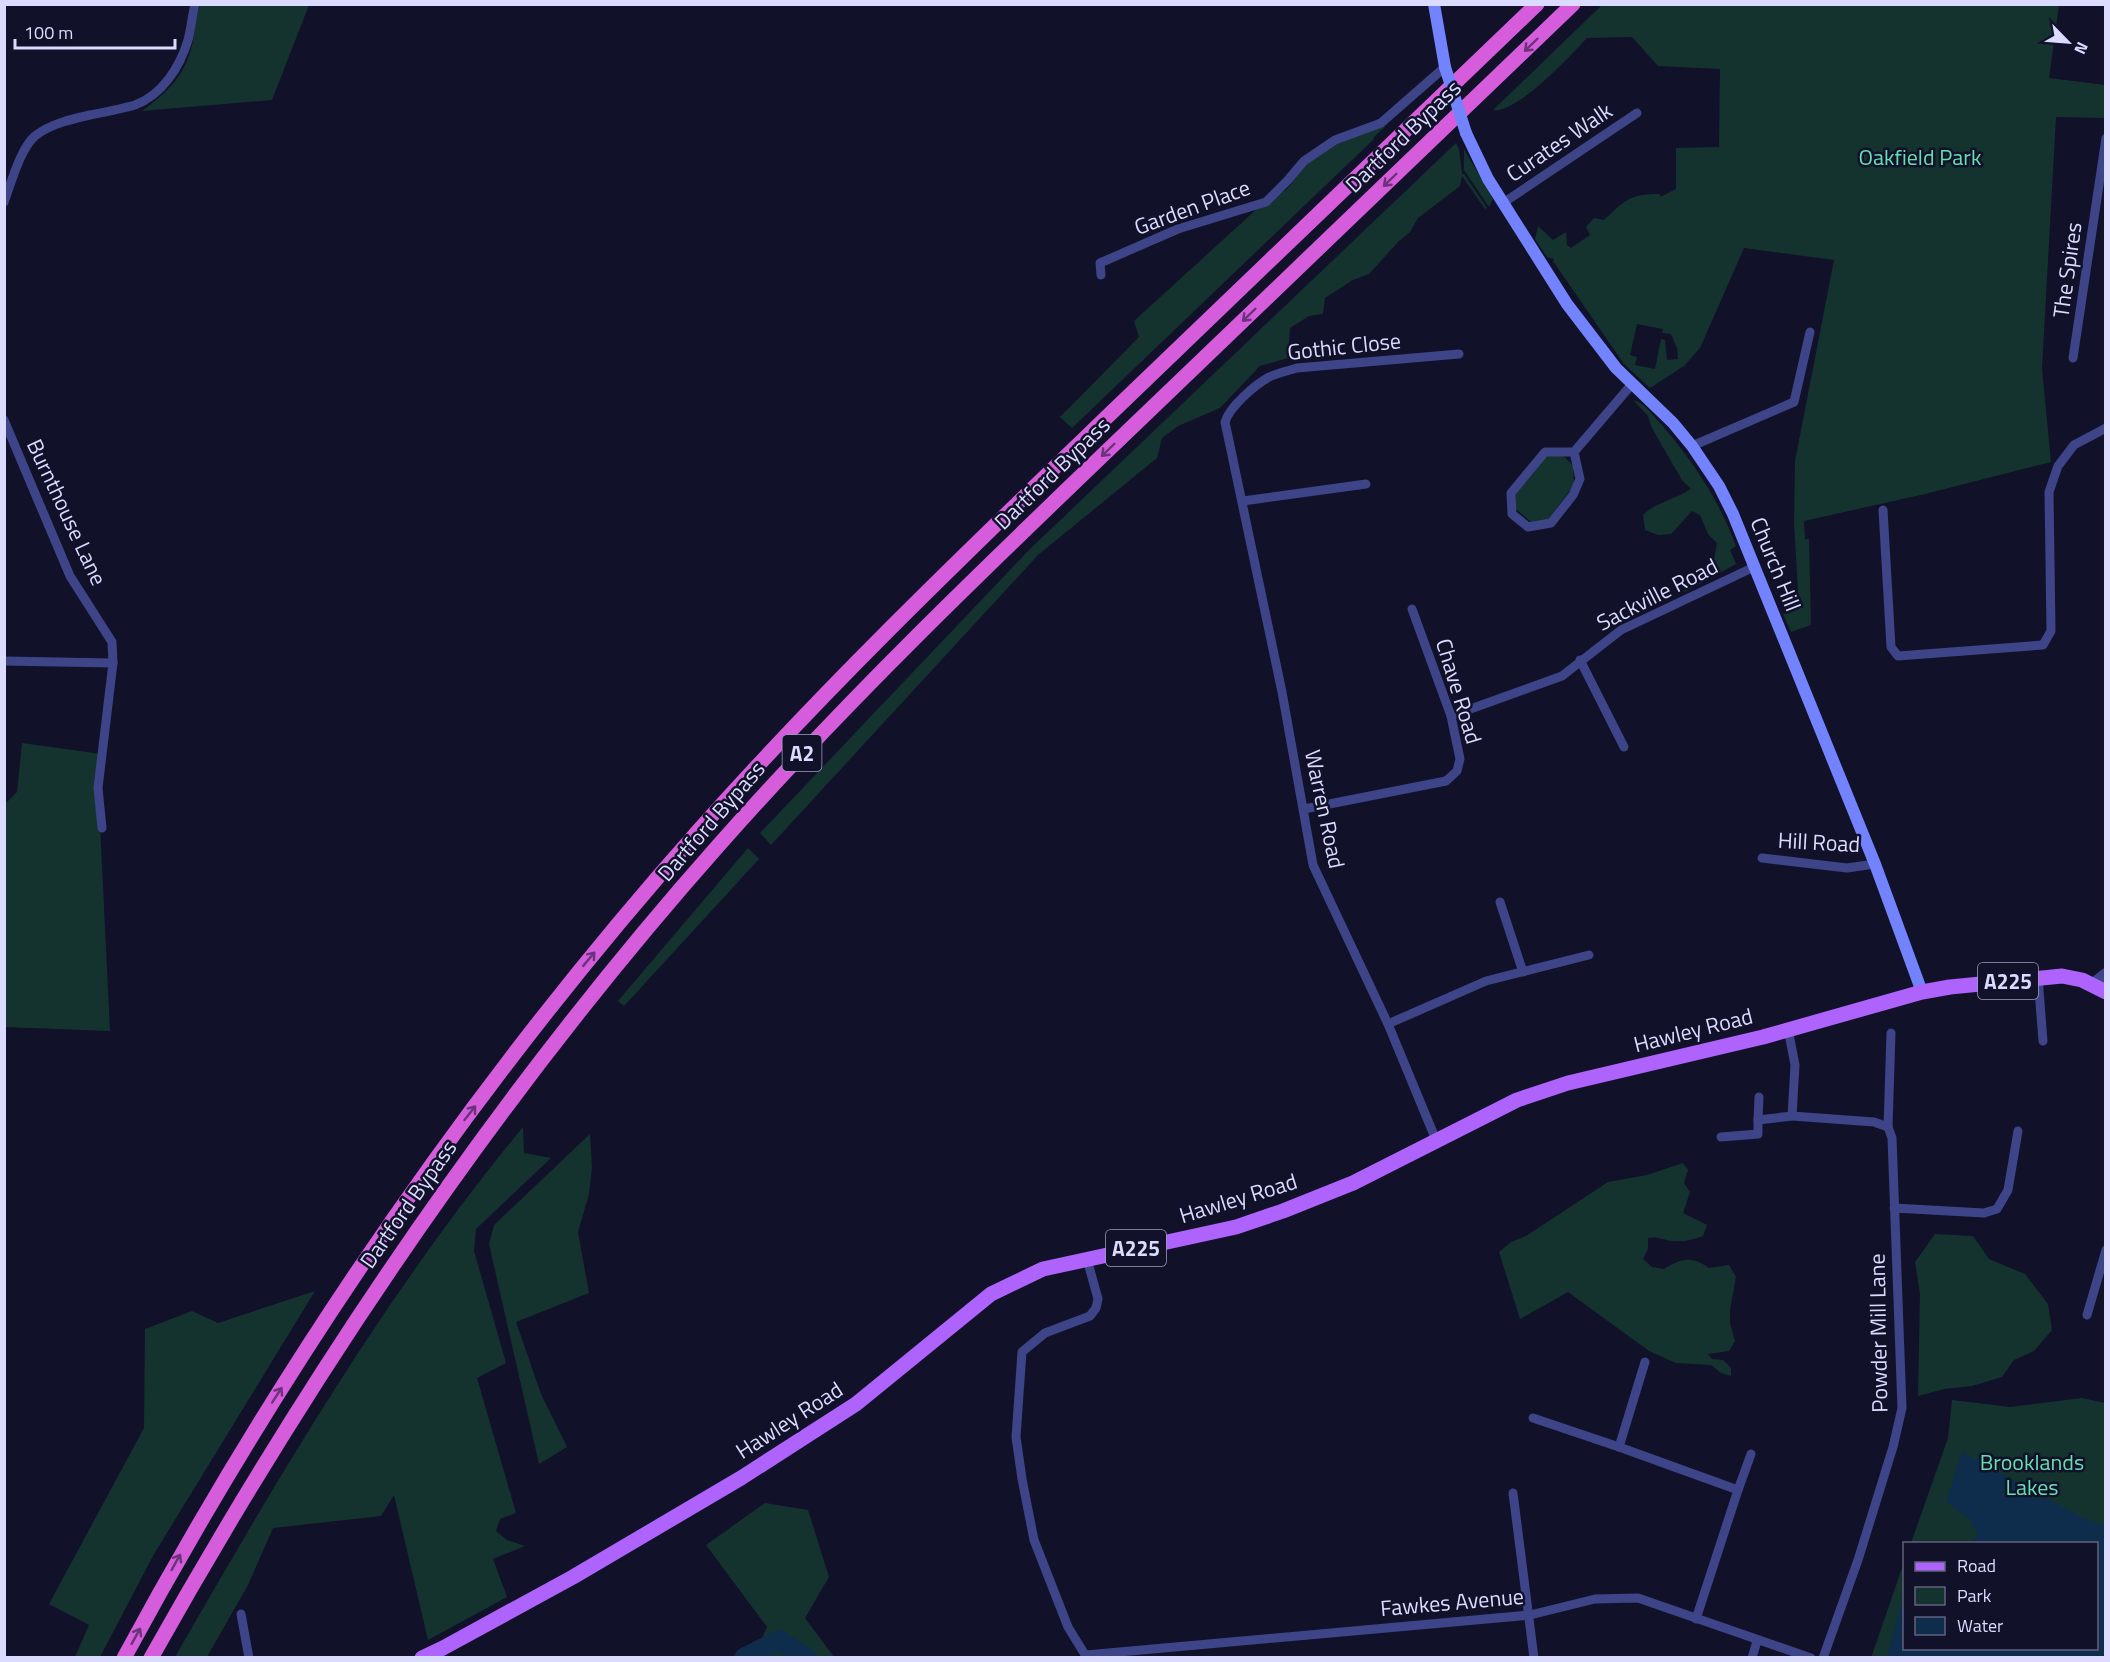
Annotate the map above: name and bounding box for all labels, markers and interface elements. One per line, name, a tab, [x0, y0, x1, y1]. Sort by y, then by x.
scale bar	[15, 12, 176, 50]
north arrow	[2038, 12, 2098, 72]
text: 100 m	[24, 19, 73, 46]
one-way arrow	[1523, 38, 1538, 52]
text: N	[2068, 38, 2095, 58]
street label: Dartford Bypass	[1337, 72, 1469, 200]
street label: Curates Walk	[1499, 94, 1619, 190]
park label: Oakfield Park	[1859, 140, 1982, 174]
street label: Garden Place	[1129, 170, 1255, 244]
one-way arrow	[1383, 173, 1398, 187]
street label: The Spires	[2043, 220, 2091, 320]
one-way arrow	[1242, 307, 1257, 322]
street label: Gothic Close	[1286, 323, 1402, 369]
street label: Dartford Bypass	[986, 409, 1118, 537]
street label: Burnthouse Lane	[18, 433, 116, 591]
one-way arrow	[1101, 443, 1116, 457]
street label: Church Hill	[1742, 512, 1810, 616]
street label: Sackville Road	[1590, 549, 1724, 639]
street label: Chave Road	[1427, 634, 1491, 748]
road number: A2	[782, 735, 822, 771]
street label: Warren Road	[1296, 746, 1354, 872]
street label: Dartford Bypass	[649, 753, 773, 889]
street label: Hill Road	[1777, 823, 1861, 861]
one-way arrow	[583, 951, 596, 967]
road number: A225	[1978, 963, 2038, 999]
street label: Hawley Road	[1630, 999, 1756, 1061]
one-way arrow	[463, 1106, 476, 1122]
street label: Dartford Bypass	[351, 1133, 465, 1275]
street label: Hawley Road	[1175, 1164, 1301, 1232]
road number: A225	[1106, 1230, 1166, 1266]
street label: Powder Mill Lane	[1860, 1253, 1896, 1413]
street label: Hawley Road	[729, 1373, 849, 1467]
one-way arrow	[270, 1387, 283, 1404]
park label: Brooklands Lakes	[1980, 1445, 2084, 1504]
legend	[1903, 1542, 2098, 1650]
text: Road	[1957, 1552, 1996, 1579]
one-way arrow	[171, 1554, 182, 1572]
street label: Fawkes Avenue	[1379, 1579, 1525, 1625]
text: Park	[1957, 1582, 1992, 1609]
text: Water	[1957, 1612, 2003, 1639]
one-way arrow	[131, 1627, 142, 1645]

